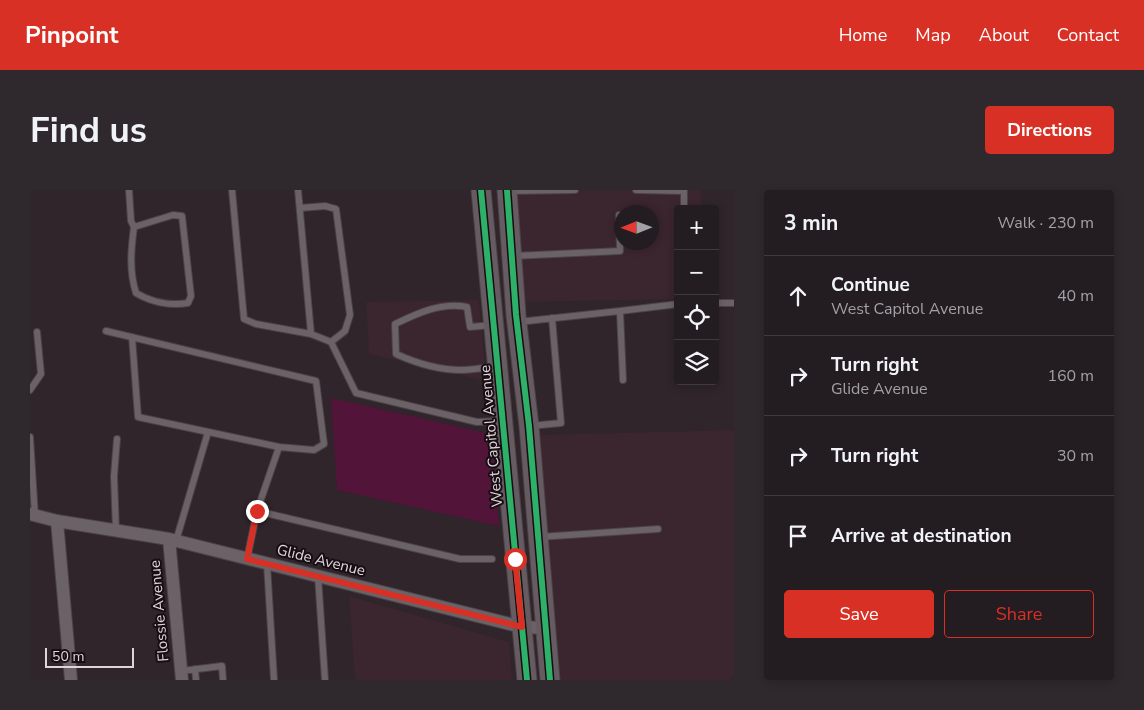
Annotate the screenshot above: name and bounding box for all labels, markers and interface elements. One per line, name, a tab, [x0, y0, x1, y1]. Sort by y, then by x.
text: Pinpoint	[25, 19, 118, 51]
text: Home	[839, 23, 887, 47]
text: Map	[915, 23, 951, 47]
text: About	[979, 23, 1029, 47]
text: Contact	[1057, 23, 1119, 47]
button: Directions	[985, 106, 1114, 154]
text: Find us	[30, 107, 147, 154]
north arrow	[614, 205, 659, 250]
map controls	[674, 205, 719, 385]
button: +	[674, 205, 719, 250]
text: 3 min	[784, 209, 838, 237]
text: Walk · 230 m	[998, 212, 1094, 234]
button: −	[674, 250, 719, 295]
text: Continue	[831, 272, 910, 298]
icon: ahead	[784, 282, 812, 310]
text: 40 m	[1057, 285, 1094, 307]
button: locate	[674, 295, 719, 340]
text: West Capitol Avenue	[831, 298, 983, 320]
button: layers	[674, 340, 719, 385]
text: Turn right	[831, 352, 918, 378]
icon: right	[784, 362, 812, 390]
street label: West Capitol Avenue	[475, 364, 507, 508]
text: 160 m	[1047, 365, 1094, 387]
text: Glide Avenue	[831, 378, 927, 400]
icon: right	[784, 442, 812, 470]
text: Turn right	[831, 443, 918, 469]
text: 30 m	[1057, 445, 1094, 467]
route end	[246, 500, 269, 523]
icon: arrive	[784, 522, 812, 550]
text: Arrive at destination	[831, 523, 1012, 549]
street label: Glide Avenue	[275, 539, 367, 581]
route start	[504, 548, 527, 571]
street label: Flossie Avenue	[145, 559, 173, 663]
button: Save	[784, 590, 934, 638]
button: Share	[944, 590, 1094, 638]
scale bar	[45, 645, 134, 668]
text: 50 m	[52, 647, 84, 666]

